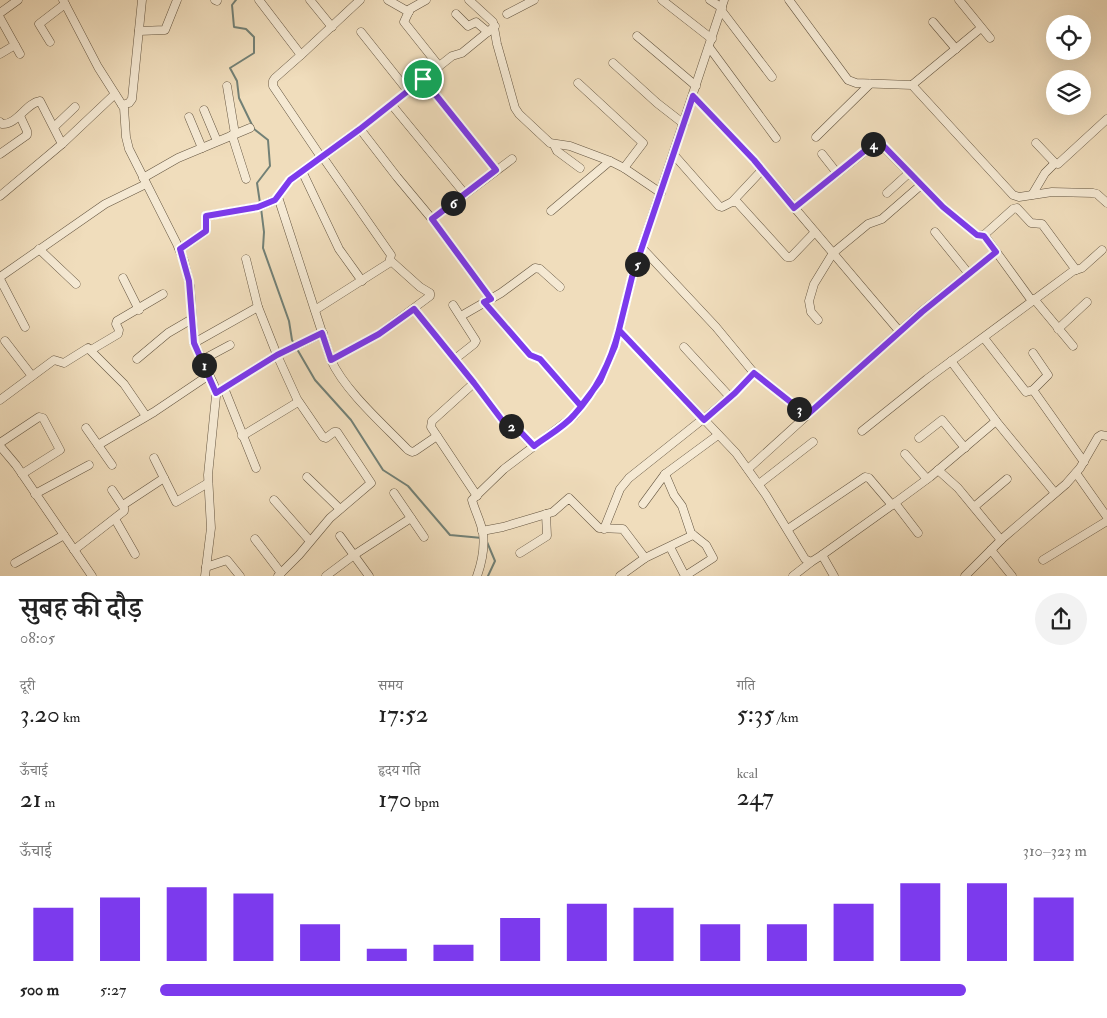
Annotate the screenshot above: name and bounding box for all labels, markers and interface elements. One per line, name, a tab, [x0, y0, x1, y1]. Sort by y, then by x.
map controls	[1046, 15, 1091, 115]
button: locate	[1046, 15, 1091, 60]
pin	[402, 58, 444, 100]
icon: arrive	[409, 65, 437, 93]
button: layers	[1046, 70, 1091, 115]
pin: 4	[860, 132, 886, 156]
text: 4	[870, 136, 877, 153]
pin: 6	[440, 190, 466, 216]
text: 6	[450, 195, 457, 212]
pin: 5	[624, 252, 650, 276]
text: 5	[634, 256, 641, 273]
pin: 1	[192, 352, 216, 378]
text: 1	[202, 357, 207, 374]
pin: 3	[786, 396, 812, 422]
text: 3	[797, 401, 802, 418]
pin: 2	[498, 414, 524, 438]
text: 2	[508, 418, 515, 435]
text: सुबह की दौड़	[20, 591, 142, 626]
button: share	[1035, 593, 1087, 645]
text: 08:05	[20, 628, 55, 648]
text: दूरी	[20, 677, 35, 694]
text: समय	[378, 677, 403, 694]
text: गति	[737, 677, 755, 694]
text: 3.20	[20, 699, 60, 730]
text: 17:52	[378, 699, 428, 730]
text: 5:35	[737, 699, 774, 730]
text: km	[60, 709, 80, 726]
text: /km	[774, 709, 799, 726]
text: ऊँचाई	[20, 762, 48, 779]
text: हृदय गति	[378, 762, 421, 779]
text: kcal	[737, 765, 758, 782]
text: 247	[737, 782, 774, 813]
text: 21	[20, 784, 42, 815]
text: 170	[378, 784, 411, 815]
text: m	[42, 794, 55, 811]
text: bpm	[411, 794, 439, 811]
text: ऊँचाई	[20, 841, 52, 861]
text: 310–323 m	[1023, 841, 1087, 861]
text: 500 m	[20, 980, 59, 1000]
text: 5:27	[100, 980, 126, 1000]

